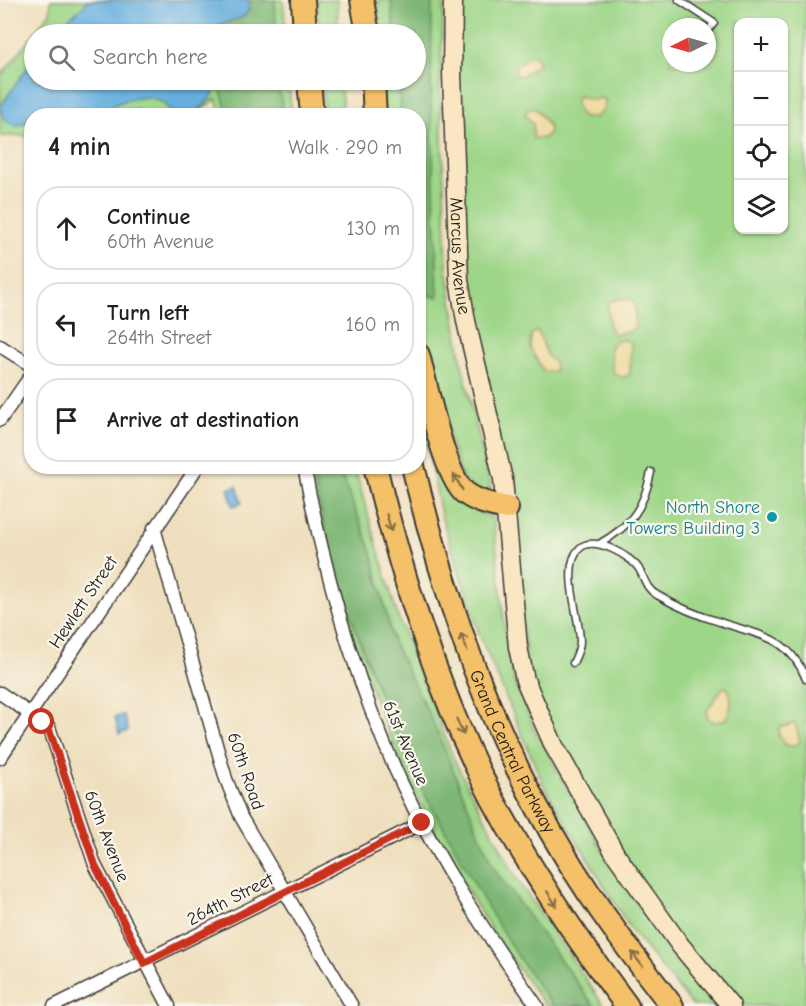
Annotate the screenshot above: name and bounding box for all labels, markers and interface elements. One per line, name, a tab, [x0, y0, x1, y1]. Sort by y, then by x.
north arrow	[662, 18, 716, 72]
map controls	[734, 18, 788, 234]
button: +	[734, 18, 788, 72]
search box	[24, 24, 426, 90]
icon: search	[45, 41, 78, 74]
text: Search here	[93, 44, 208, 70]
button: −	[734, 72, 788, 126]
button: locate	[734, 126, 788, 180]
text: 4 min	[48, 132, 111, 162]
text: Walk · 290 m	[288, 136, 402, 159]
button: layers	[734, 180, 788, 234]
street label: Marcus Avenue	[445, 197, 475, 316]
text: Continue	[107, 204, 190, 230]
icon: ahead	[50, 212, 83, 245]
text: 130 m	[347, 217, 400, 240]
text: 60th Avenue	[107, 230, 214, 253]
text: Turn left	[107, 300, 189, 326]
icon: left	[50, 308, 83, 341]
text: 160 m	[346, 313, 400, 336]
text: 264th Street	[107, 326, 211, 349]
icon: arrive	[50, 404, 83, 437]
text: Arrive at destination	[107, 407, 299, 433]
one-way arrow	[452, 474, 464, 491]
place label: North Shore Towers Building 3	[626, 497, 760, 539]
marker: North Shore Towers Building 3	[765, 510, 779, 524]
one-way arrow	[384, 513, 395, 532]
street label: Hewlett Street	[45, 551, 123, 653]
one-way arrow	[457, 633, 468, 652]
street label: Grand Central Parkway	[465, 667, 560, 838]
street label: 61st Avenue	[378, 698, 433, 789]
route start	[28, 708, 54, 734]
one-way arrow	[455, 717, 466, 736]
street label: 60th Road	[223, 730, 269, 813]
street label: 60th Avenue	[79, 787, 134, 885]
route end	[408, 809, 434, 835]
street label: 264th Street	[184, 868, 278, 930]
one-way arrow	[546, 890, 558, 907]
one-way arrow	[630, 952, 643, 968]

